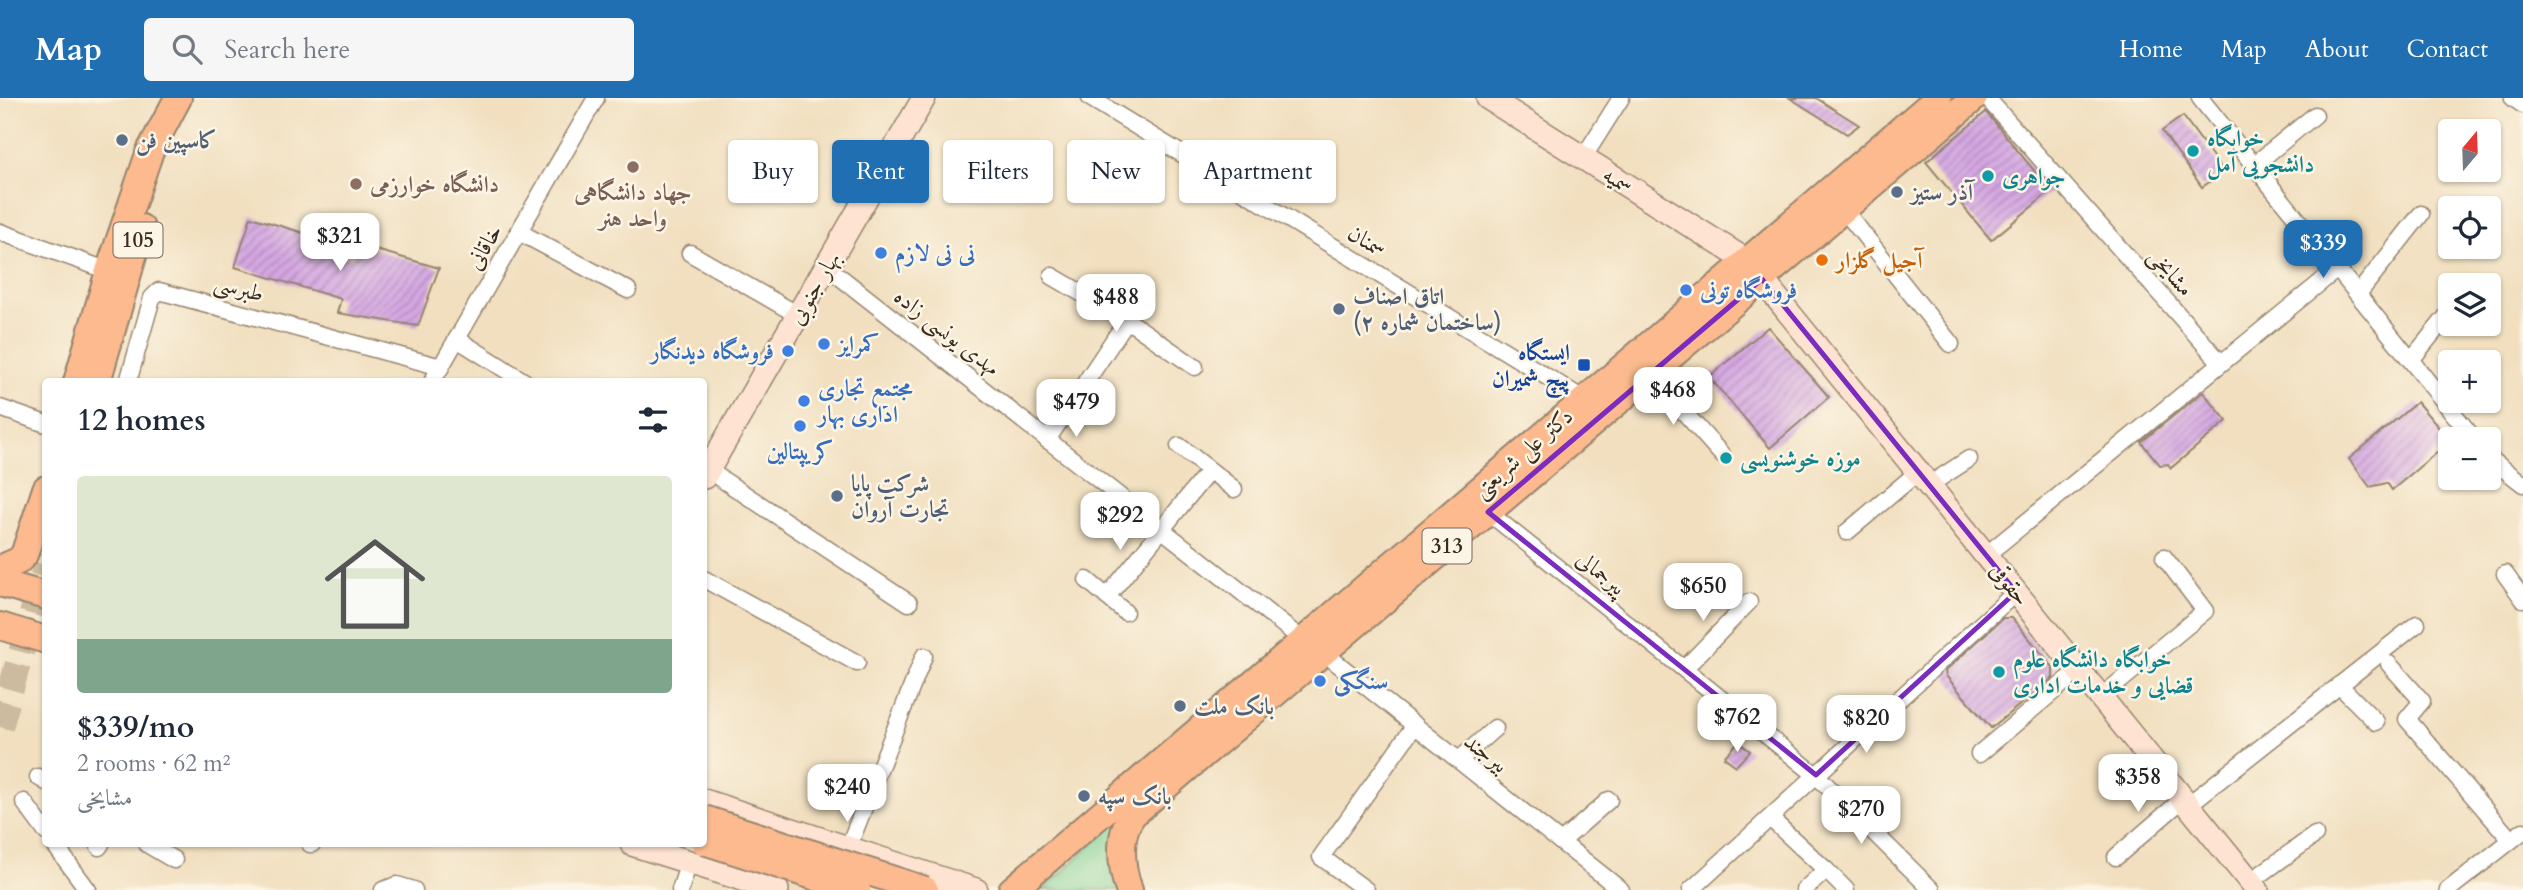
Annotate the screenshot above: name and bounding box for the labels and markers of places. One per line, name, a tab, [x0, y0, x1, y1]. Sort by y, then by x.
place label: خوابگاه دانشجویی آمل	[2207, 123, 2314, 181]
place label: کاسپین فن	[136, 125, 217, 156]
marker: کاسپین فن	[114, 132, 130, 148]
marker: خوابگاه دانشجویی آمل	[2185, 143, 2201, 159]
marker: جهاد دانشگاهی واحد هنر	[625, 159, 641, 175]
place label: جواهری	[2002, 161, 2066, 192]
marker: جواهری	[1980, 168, 1996, 184]
place label: دانشگاه خوارزمی	[369, 169, 499, 200]
marker: دانشگاه خوارزمی	[348, 176, 364, 192]
place label: جهاد دانشگاهی واحد هنر	[573, 177, 692, 234]
place label: آذر ستیز	[1908, 177, 1976, 208]
marker: آذر ستیز	[1889, 184, 1905, 200]
pin: $321	[299, 214, 381, 273]
pin: $339	[2282, 220, 2364, 280]
place label: نی نی لازم	[895, 238, 975, 274]
marker: نی نی لازم	[873, 245, 889, 261]
place label: آجیل گلزار	[1833, 245, 1926, 277]
marker: آجیل گلزار	[1814, 252, 1830, 268]
pin: $488	[1075, 274, 1157, 334]
place label: فروشگاه تونی	[1699, 275, 1797, 306]
place label: اتاق اصناف (ساختمان شماره ۲)	[1353, 281, 1502, 338]
marker: فروشگاه تونی	[1678, 282, 1694, 298]
marker: اتاق اصناف (ساختمان شماره ۲)	[1331, 301, 1347, 317]
place label: کمرایز	[835, 329, 879, 360]
place label: فروشگاه دیدنگار	[648, 336, 774, 367]
marker: کمرایز	[816, 336, 832, 352]
place label: ایستگاه پیچ شمیران	[1492, 337, 1570, 399]
marker: فروشگاه دیدنگار	[780, 343, 796, 359]
marker: ایستگاه پیچ شمیران	[1576, 357, 1592, 373]
pin: $468	[1632, 368, 1714, 427]
place label: مجتمع تجاری اداری بهار	[815, 373, 914, 430]
pin: $479	[1035, 380, 1117, 439]
marker: مجتمع تجاری اداری بهار	[796, 393, 812, 409]
marker: کریپتالین	[792, 418, 808, 434]
place label: کریپتالین	[767, 436, 833, 468]
place label: موزه خوشنویسی	[1740, 443, 1861, 475]
marker: موزه خوشنویسی	[1718, 450, 1734, 466]
place label: شرکت پایا تجارت آروان	[851, 468, 949, 525]
marker: شرکت پایا تجارت آروان	[829, 488, 845, 504]
pin: $292	[1079, 492, 1161, 552]
pin: $650	[1662, 564, 1744, 623]
place label: خوابگاه دانشگاه علوم قضایی و خدمات اداری	[2013, 644, 2194, 701]
marker: خوابگاه دانشگاه علوم قضایی و خدمات اداری	[1991, 664, 2007, 680]
place label: سنگکی	[1334, 666, 1388, 697]
marker: سنگکی	[1312, 673, 1328, 689]
place label: بانک ملت	[1194, 691, 1274, 722]
pin: $762	[1696, 694, 1778, 754]
pin: $820	[1825, 696, 1907, 755]
marker: بانک ملت	[1172, 698, 1188, 714]
pin: $358	[2097, 754, 2179, 814]
pin: $240	[806, 764, 888, 824]
place label: بانک سپه	[1098, 781, 1172, 812]
pin: $270	[1820, 786, 1902, 846]
marker: بانک سپه	[1076, 788, 1092, 804]

